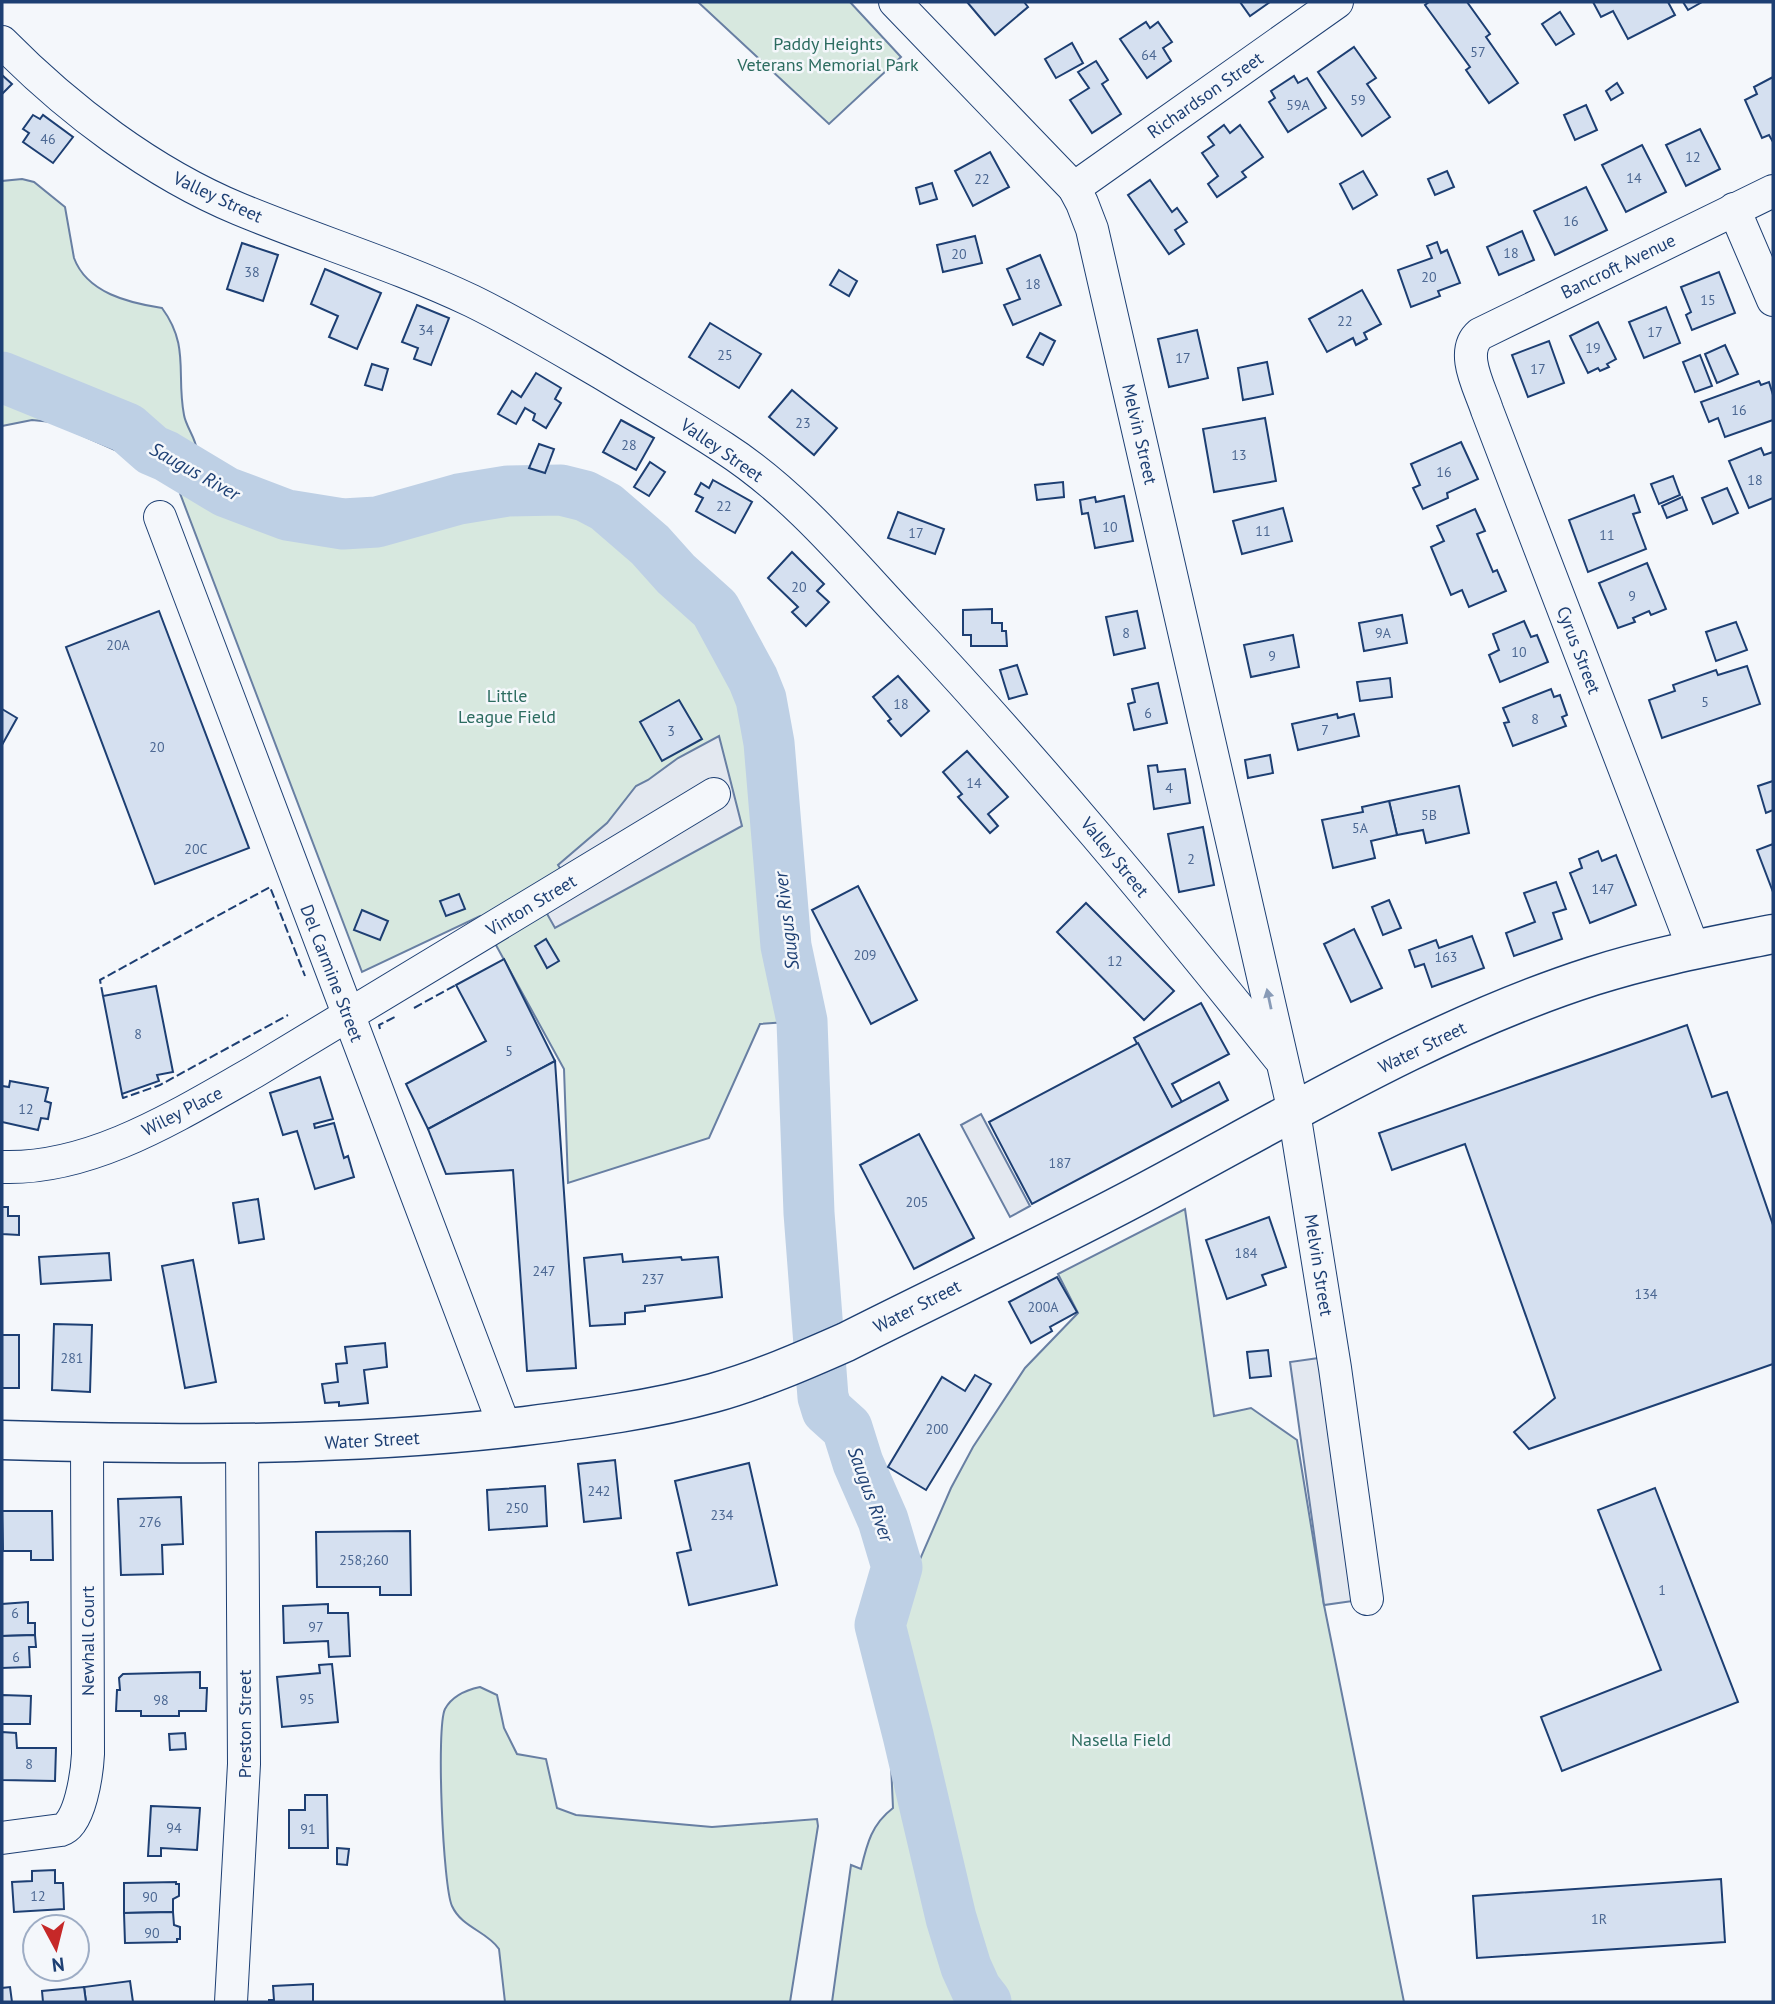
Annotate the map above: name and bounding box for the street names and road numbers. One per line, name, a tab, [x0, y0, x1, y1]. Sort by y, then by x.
street label: Richardson Street	[1143, 47, 1267, 143]
street label: Valley Street	[169, 166, 266, 228]
street label: Bancroft Avenue	[1557, 228, 1679, 304]
street label: Melvin Street	[1117, 381, 1163, 487]
street label: Valley Street	[675, 412, 768, 487]
street label: Cyrus Street	[1552, 603, 1606, 697]
street label: Valley Street	[1075, 812, 1154, 902]
street label: Vinton Street	[481, 869, 580, 941]
street label: Del Carmine Street	[295, 901, 369, 1045]
street label: Water Street	[1374, 1016, 1470, 1078]
street label: Wiley Place	[138, 1081, 226, 1141]
street label: Melvin Street	[1300, 1212, 1338, 1318]
street label: Water Street	[869, 1274, 965, 1338]
street label: Water Street	[324, 1426, 420, 1454]
street label: Newhall Court	[76, 1586, 99, 1696]
street label: Preston Street	[233, 1670, 256, 1778]

